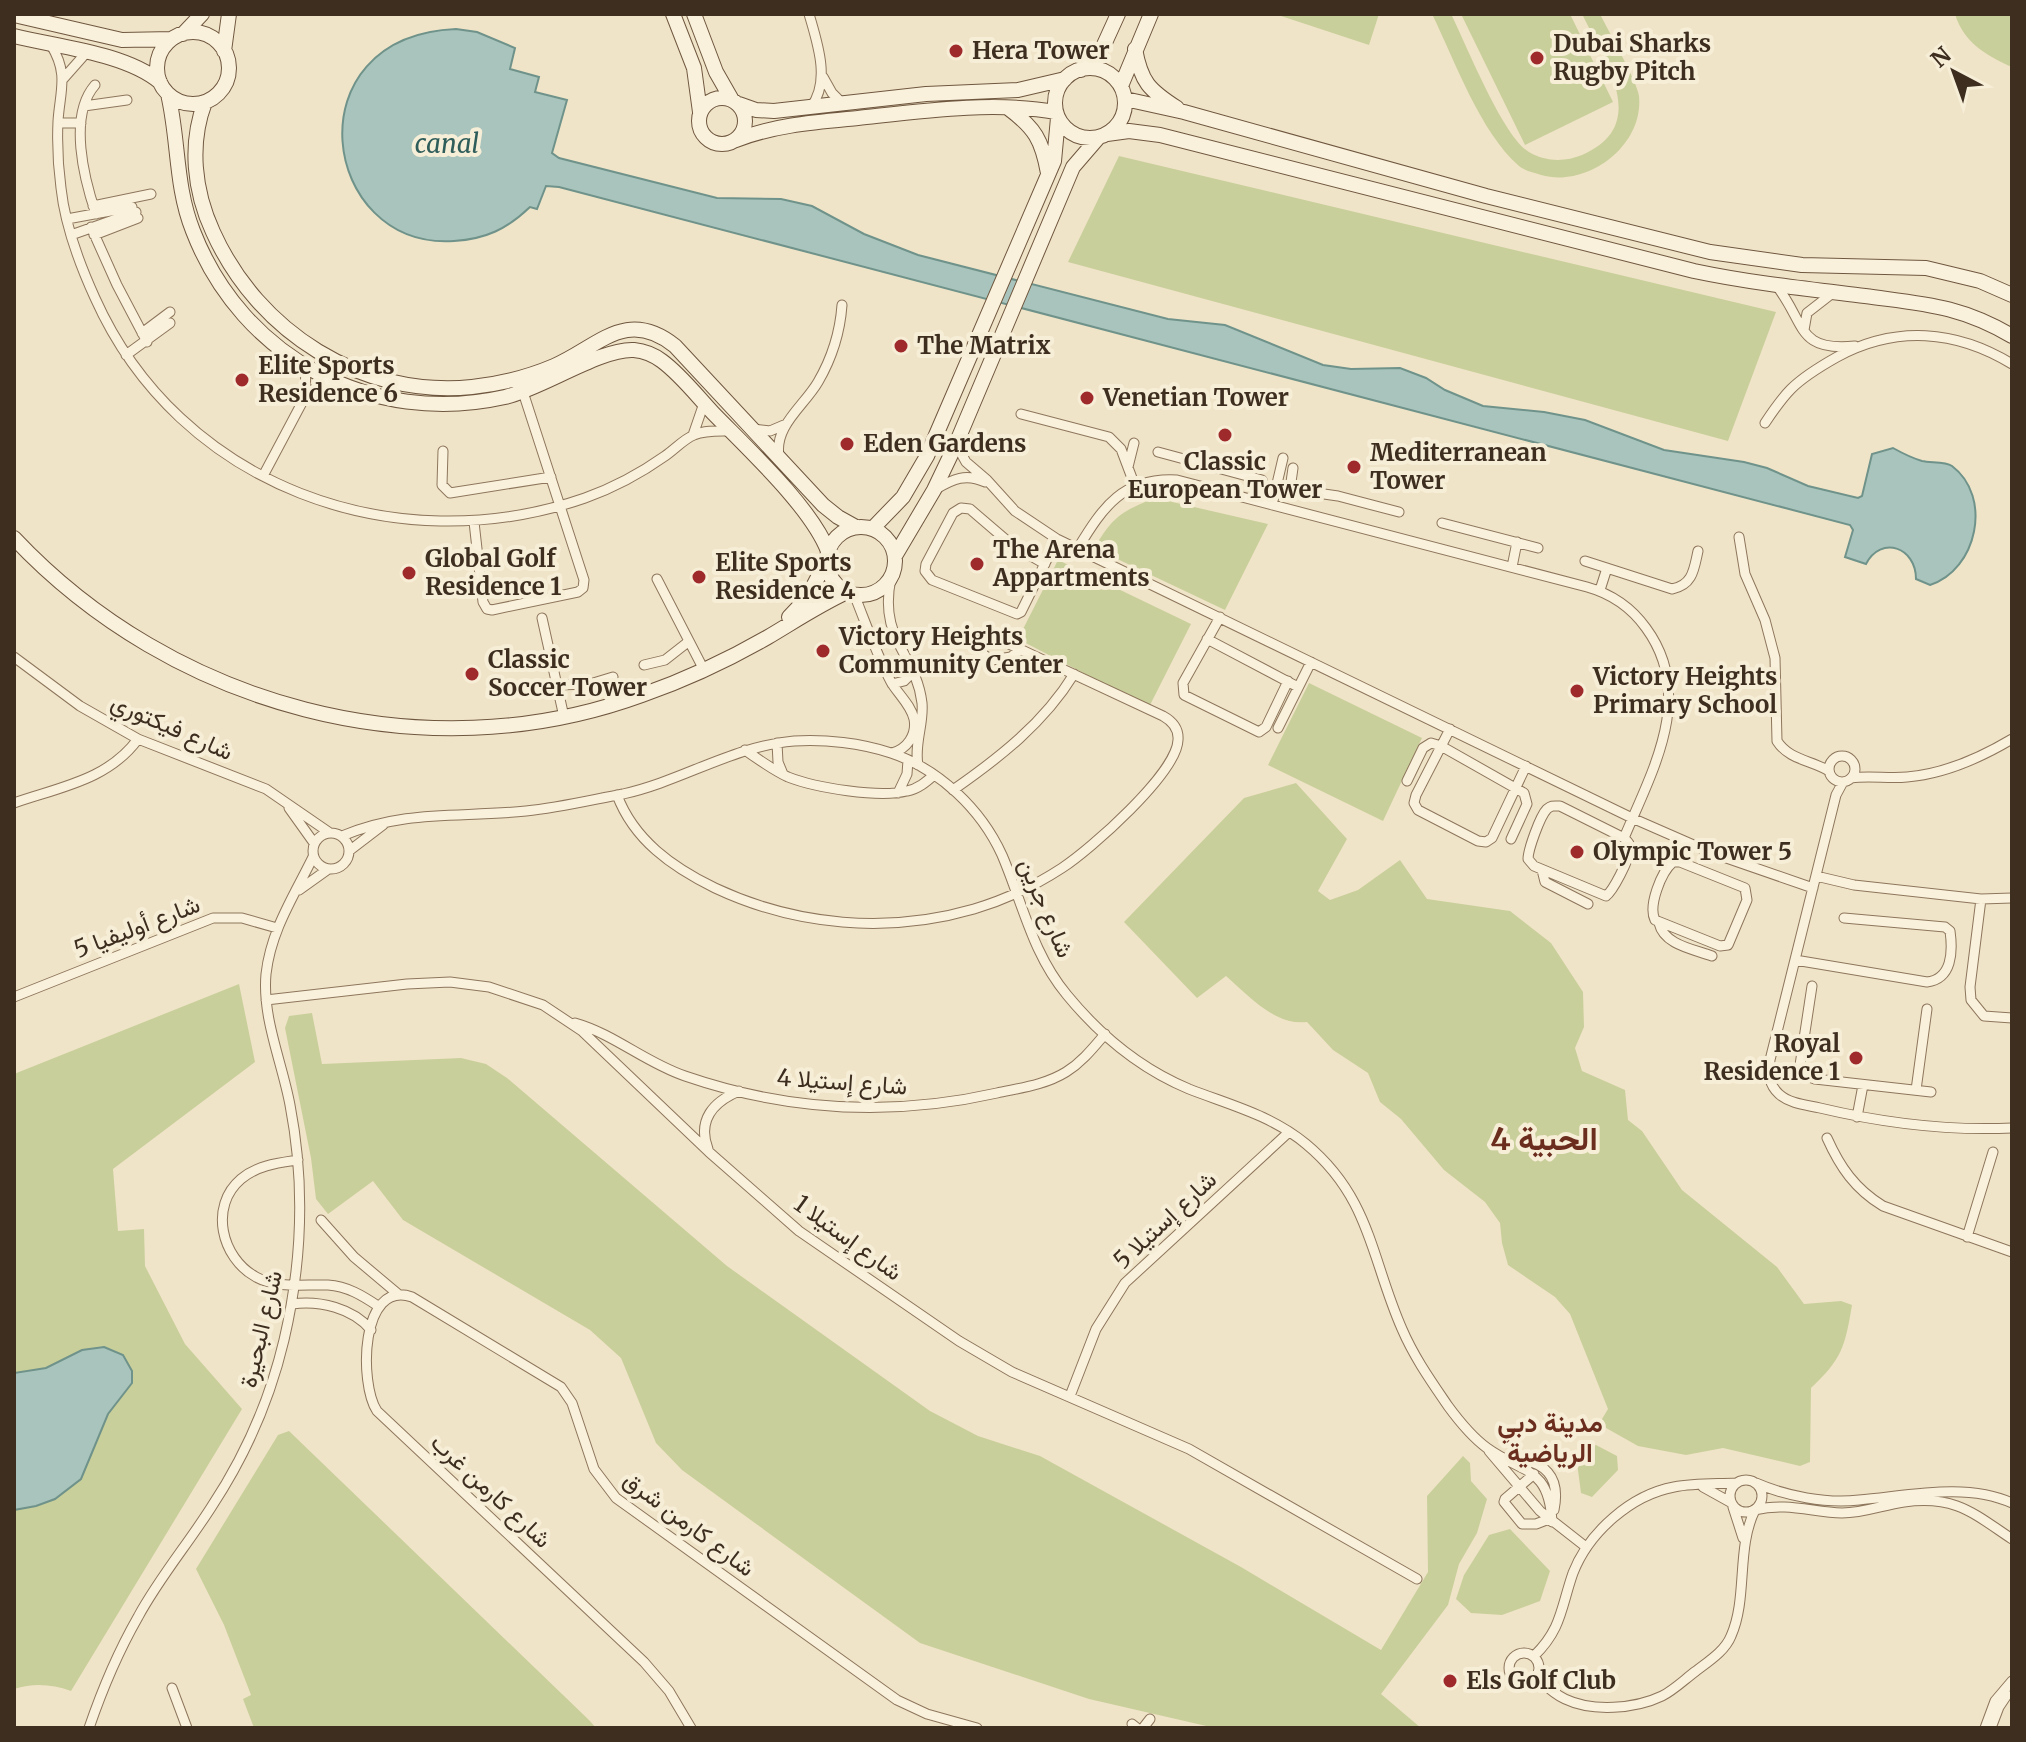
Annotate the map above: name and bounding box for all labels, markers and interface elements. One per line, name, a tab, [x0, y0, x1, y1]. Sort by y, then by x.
place label: Dubai Sharks Rugby Pitch	[1553, 28, 1711, 87]
north arrow	[1914, 32, 1994, 112]
place label: Hera Tower	[972, 35, 1110, 66]
text: N	[1925, 40, 1957, 73]
marker: Hera Tower	[947, 42, 965, 60]
marker: Dubai Sharks Rugby Pitch	[1528, 49, 1546, 67]
water label: canal	[415, 127, 479, 160]
place label: The Matrix	[917, 330, 1051, 361]
marker: The Matrix	[892, 337, 910, 355]
place label: Elite Sports Residence 6	[258, 350, 398, 409]
marker: Elite Sports Residence 6	[233, 371, 251, 389]
place label: Venetian Tower	[1102, 382, 1289, 413]
marker: Venetian Tower	[1078, 389, 1096, 407]
marker: Classic European Tower	[1216, 426, 1234, 444]
place label: Eden Gardens	[863, 428, 1026, 459]
marker: Eden Gardens	[838, 435, 856, 453]
place label: Mediterranean Tower	[1370, 437, 1546, 496]
place label: Classic European Tower	[1128, 446, 1322, 505]
marker: Mediterranean Tower	[1345, 458, 1363, 476]
place label: The Arena Appartments	[992, 534, 1150, 593]
place label: Global Golf Residence 1	[425, 543, 562, 602]
place label: Elite Sports Residence 4	[715, 547, 856, 606]
marker: The Arena Appartments	[968, 555, 986, 573]
marker: Global Golf Residence 1	[400, 564, 418, 582]
marker: Elite Sports Residence 4	[690, 568, 708, 586]
place label: Victory Heights Community Center	[838, 621, 1063, 680]
marker: Victory Heights Community Center	[814, 642, 832, 660]
place label: Classic Soccer Tower	[488, 644, 647, 703]
place label: Victory Heights Primary School	[1592, 661, 1777, 720]
marker: Classic Soccer Tower	[463, 665, 481, 683]
marker: Victory Heights Primary School	[1568, 682, 1586, 700]
street label: شارع فيكتوري	[105, 686, 238, 771]
place label: Olympic Tower 5	[1593, 836, 1792, 867]
marker: Olympic Tower 5	[1568, 843, 1586, 861]
street label: شارع جرين	[1011, 853, 1081, 963]
street label: شارع أوليفيا 5	[69, 888, 205, 966]
place label: Royal Residence 1	[1704, 1028, 1840, 1087]
marker: Royal Residence 1	[1847, 1049, 1865, 1067]
street label: شارع إستيلا 4	[776, 1061, 908, 1103]
district label: الحبية 4	[1490, 1119, 1598, 1159]
street label: شارع إستيلا 5	[1107, 1164, 1223, 1276]
street label: شارع إستيلا 1	[787, 1188, 909, 1288]
street label: شارع البحيرة	[232, 1267, 290, 1391]
district label: مدينة دبي الرياضية	[1497, 1406, 1603, 1469]
street label: شارع كارمن غرب	[424, 1427, 558, 1555]
street label: شارع كارمن شرق	[617, 1464, 761, 1584]
place label: Els Golf Club	[1466, 1665, 1616, 1696]
marker: Els Golf Club	[1441, 1672, 1459, 1690]

